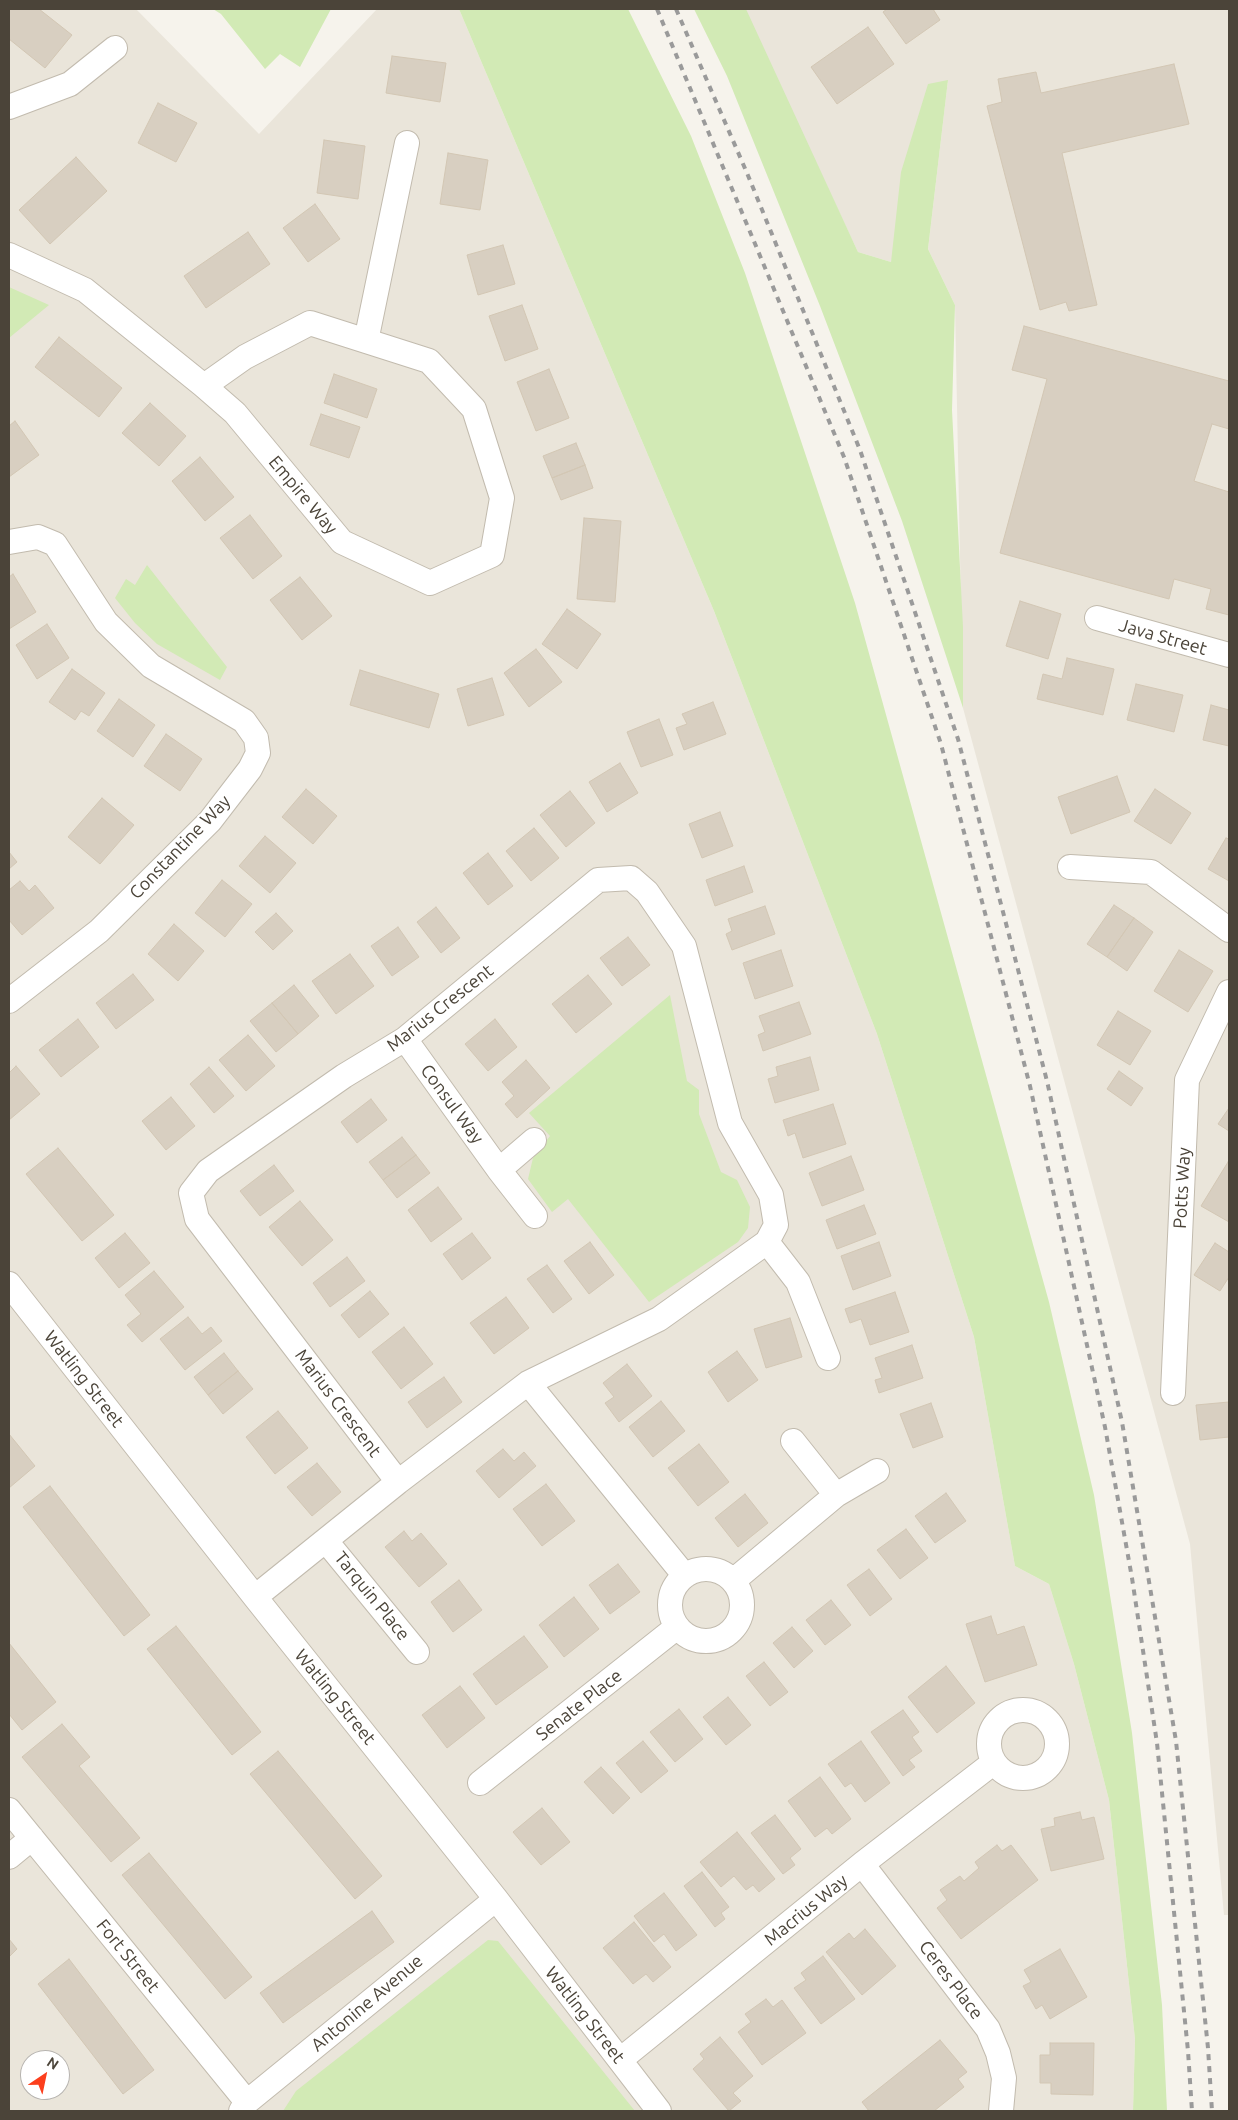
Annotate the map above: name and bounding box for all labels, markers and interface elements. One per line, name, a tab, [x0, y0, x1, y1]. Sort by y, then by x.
street label: Empire Way	[264, 451, 342, 539]
street label: Java Street	[1117, 614, 1209, 660]
street label: Constantine Way	[125, 791, 235, 903]
street label: Marius Crescent	[382, 960, 498, 1056]
street label: Consul Way	[416, 1060, 488, 1148]
street label: Potts Way	[1169, 1147, 1195, 1229]
street label: Watling Street	[40, 1326, 128, 1432]
street label: Marius Crescent	[290, 1345, 386, 1461]
street label: Tarquin Place	[330, 1547, 414, 1645]
street label: Watling Street	[290, 1645, 380, 1749]
street label: Senate Place	[532, 1665, 626, 1745]
street label: Macrius Way	[760, 1870, 852, 1950]
street label: Fort Street	[92, 1915, 164, 1997]
street label: Ceres Place	[914, 1937, 988, 2023]
street label: Antonine Avenue	[307, 1950, 427, 2056]
street label: Watling Street	[541, 1962, 629, 2068]
north arrow	[20, 2050, 70, 2100]
text: N	[44, 2054, 62, 2073]

